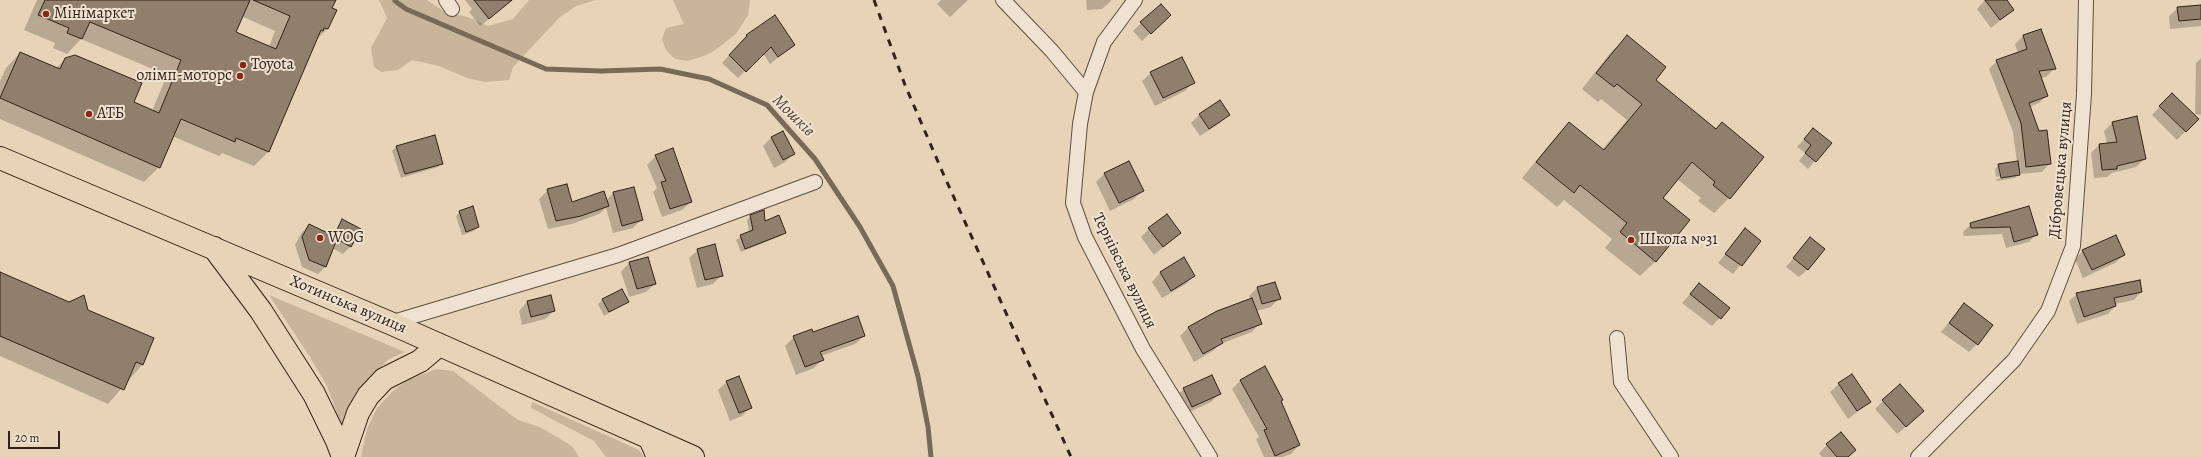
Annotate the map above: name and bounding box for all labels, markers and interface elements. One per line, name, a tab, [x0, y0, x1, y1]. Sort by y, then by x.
place label: Мінімаркет	[54, 4, 135, 24]
marker: Мінімаркет	[41, 9, 51, 19]
place label: Toyota	[251, 55, 294, 75]
marker: Toyota	[238, 60, 248, 70]
place label: олімп-моторс	[136, 66, 232, 86]
marker: олімп-моторс	[235, 71, 245, 81]
water label: Мошків	[767, 90, 819, 142]
street label: Дібровецька вулиця	[2045, 101, 2077, 239]
place label: АТБ	[97, 104, 124, 124]
marker: АТБ	[84, 109, 94, 119]
street label: Тернівська вулиця	[1088, 210, 1160, 332]
place label: WOG	[328, 228, 364, 248]
place label: Школа №31	[1639, 230, 1718, 250]
marker: WOG	[315, 233, 325, 243]
marker: Школа №31	[1626, 235, 1636, 245]
street label: Хотинська вулиця	[287, 272, 409, 338]
scale bar	[10, 423, 62, 449]
text: 20 m	[15, 430, 39, 446]

